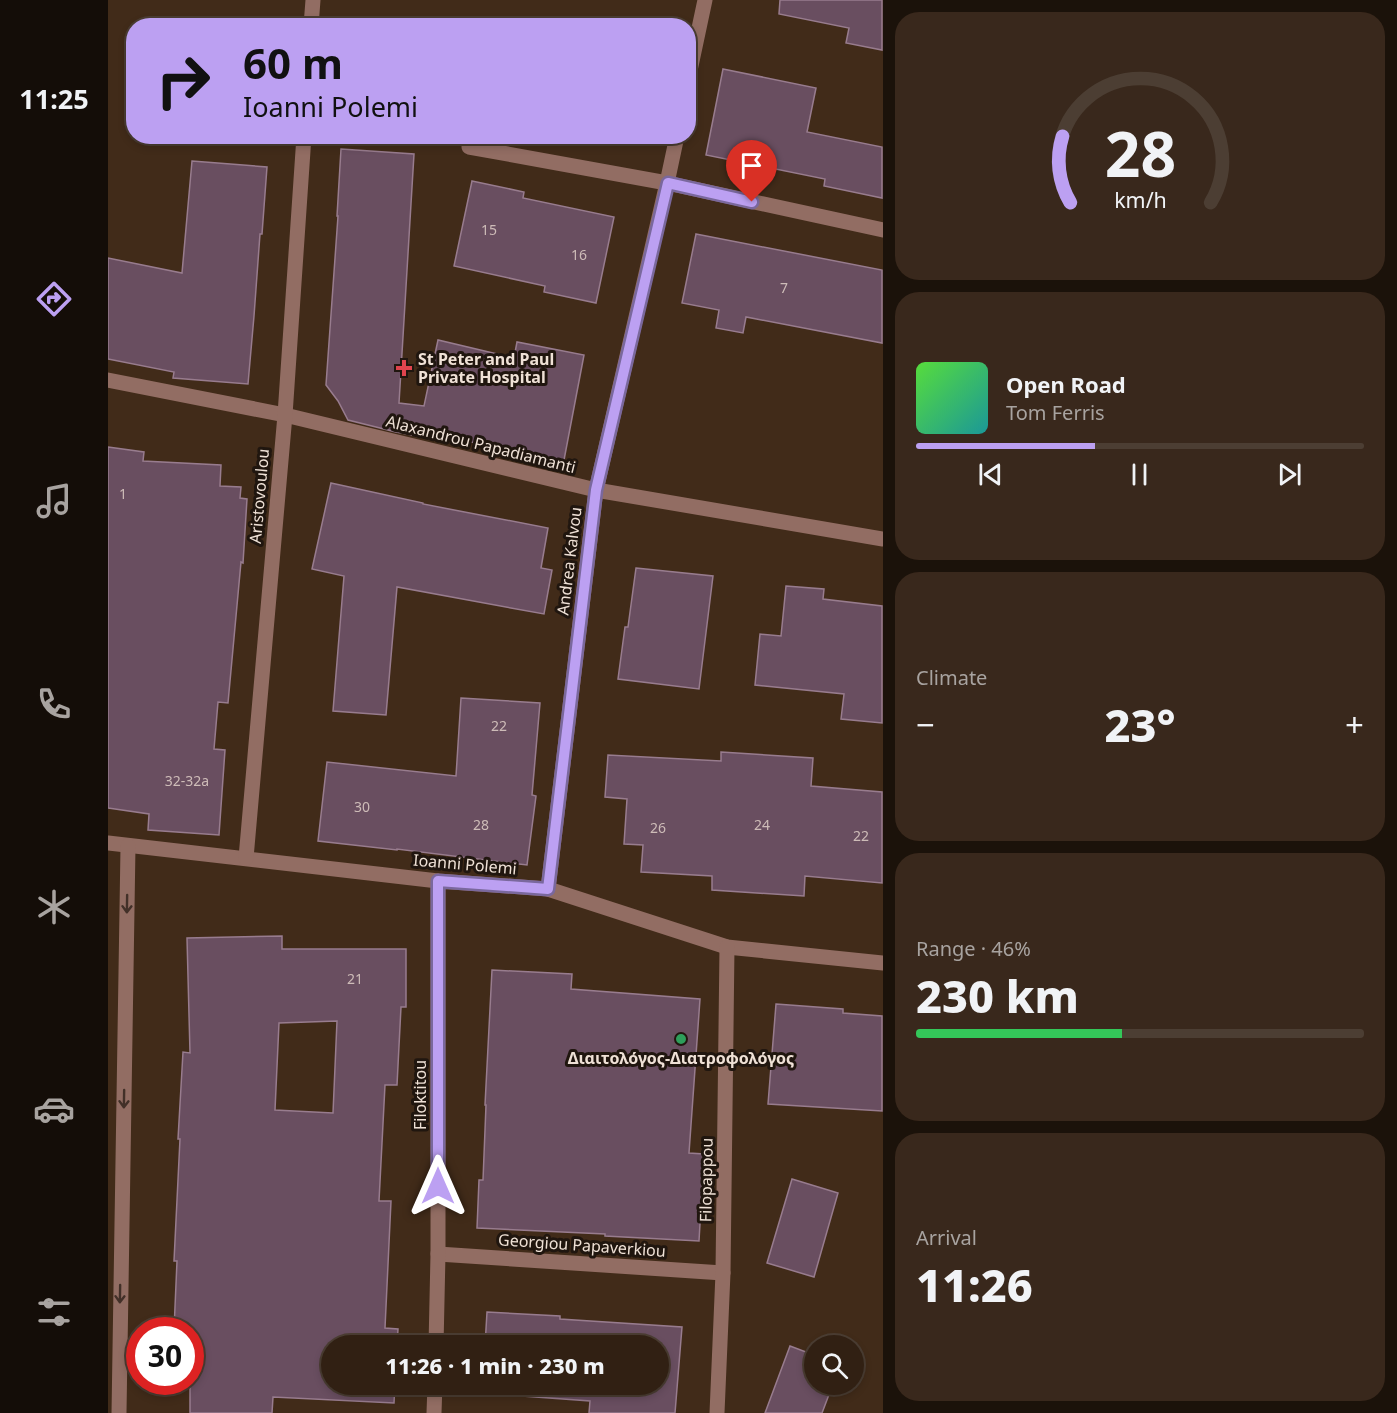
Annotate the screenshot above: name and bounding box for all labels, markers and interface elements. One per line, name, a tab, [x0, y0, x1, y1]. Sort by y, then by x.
text: 60 m	[243, 34, 343, 91]
icon: right	[144, 42, 222, 120]
text: 11:25	[19, 80, 89, 117]
text: Ioanni Polemi	[243, 88, 418, 125]
text: 28	[1104, 110, 1176, 195]
pin	[726, 140, 777, 202]
icon: arrive	[735, 149, 768, 182]
text: km/h	[1114, 185, 1166, 214]
house number: 15	[481, 220, 497, 239]
house number: 16	[571, 245, 587, 264]
icon: directions	[33, 278, 75, 320]
house number: 7	[780, 278, 788, 297]
place label: St Peter and Paul Private Hospital	[418, 348, 554, 388]
marker: St Peter and Paul Private Hospital	[395, 359, 413, 377]
text: Open Road	[1006, 369, 1126, 399]
text: Tom Ferris	[1006, 399, 1105, 426]
street label: Alaxandrou Papadiamanti	[384, 410, 578, 478]
street label: Aristovoulou	[244, 448, 274, 544]
icon: previous	[974, 458, 1007, 491]
icon: pause	[1123, 458, 1156, 491]
icon: next	[1273, 458, 1306, 491]
icon: music	[33, 480, 75, 522]
house number: 1	[119, 484, 127, 503]
street label: Andrea Kalvou	[551, 506, 587, 616]
text: Climate	[916, 664, 987, 691]
icon: phone	[33, 683, 75, 725]
text: 23°	[1104, 694, 1176, 755]
text: −	[916, 702, 935, 747]
text: +	[1345, 702, 1364, 747]
house number: 22	[491, 716, 507, 735]
house number: 32-32a	[165, 771, 209, 790]
house number: 30	[354, 797, 370, 816]
house number: 28	[473, 815, 489, 834]
house number: 24	[754, 815, 770, 834]
house number: 26	[650, 818, 666, 837]
house number: 22	[853, 826, 869, 845]
street label: Ioanni Polemi	[412, 849, 518, 879]
icon: climate	[33, 886, 75, 928]
one-way arrow	[121, 894, 132, 914]
text: Range · 46%	[916, 935, 1031, 962]
text: 230 km	[916, 965, 1079, 1026]
house number: 21	[347, 969, 363, 988]
marker: Διαιτολόγος-Διατροφολόγος	[674, 1032, 688, 1046]
place label: Διαιτολόγος-Διατροφολόγος	[568, 1047, 794, 1069]
street label: Filoktitou	[409, 1060, 431, 1130]
icon: car	[33, 1088, 75, 1130]
one-way arrow	[118, 1089, 129, 1109]
street label: Filopappou	[694, 1138, 718, 1222]
position arrow	[406, 1154, 470, 1218]
text: Arrival	[916, 1224, 977, 1251]
street label: Georgiou Papaverkiou	[497, 1228, 667, 1262]
text: 11:26	[916, 1254, 1033, 1315]
one-way arrow	[115, 1284, 126, 1304]
icon: filters	[33, 1291, 75, 1333]
speed limit sign: 30	[126, 1317, 204, 1395]
map controls	[804, 1335, 864, 1395]
button: search	[804, 1335, 864, 1395]
text: 11:26 · 1 min · 230 m	[385, 1350, 605, 1380]

